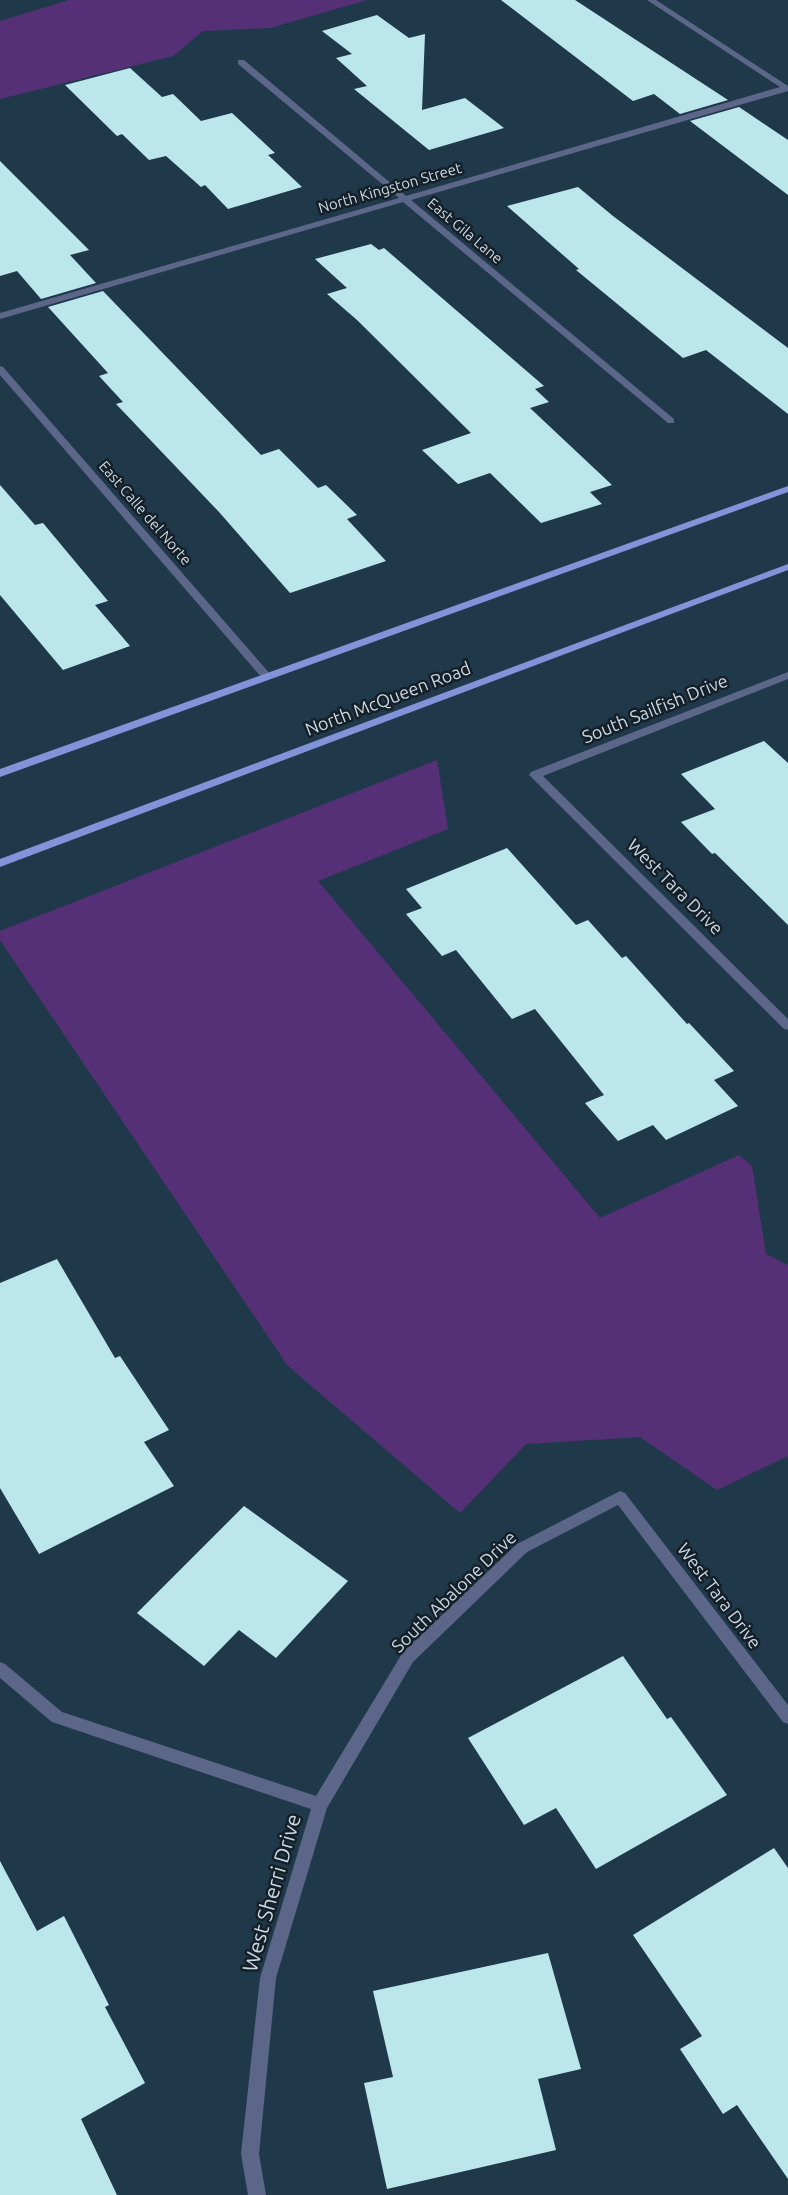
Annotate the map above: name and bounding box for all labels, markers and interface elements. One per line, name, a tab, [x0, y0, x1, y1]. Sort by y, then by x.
street label: North Kingston Street	[316, 159, 464, 217]
street label: East Gila Lane	[424, 194, 506, 268]
street label: East Calle del Norte	[95, 457, 195, 569]
street label: North McQueen Road	[302, 657, 474, 741]
street label: South Sailfish Drive	[579, 670, 731, 748]
street label: West Tara Drive	[623, 835, 727, 939]
street label: South Abalone Drive	[387, 1527, 521, 1657]
street label: West Tara Drive	[672, 1539, 766, 1653]
street label: West Sherri Drive	[237, 1811, 307, 1975]

